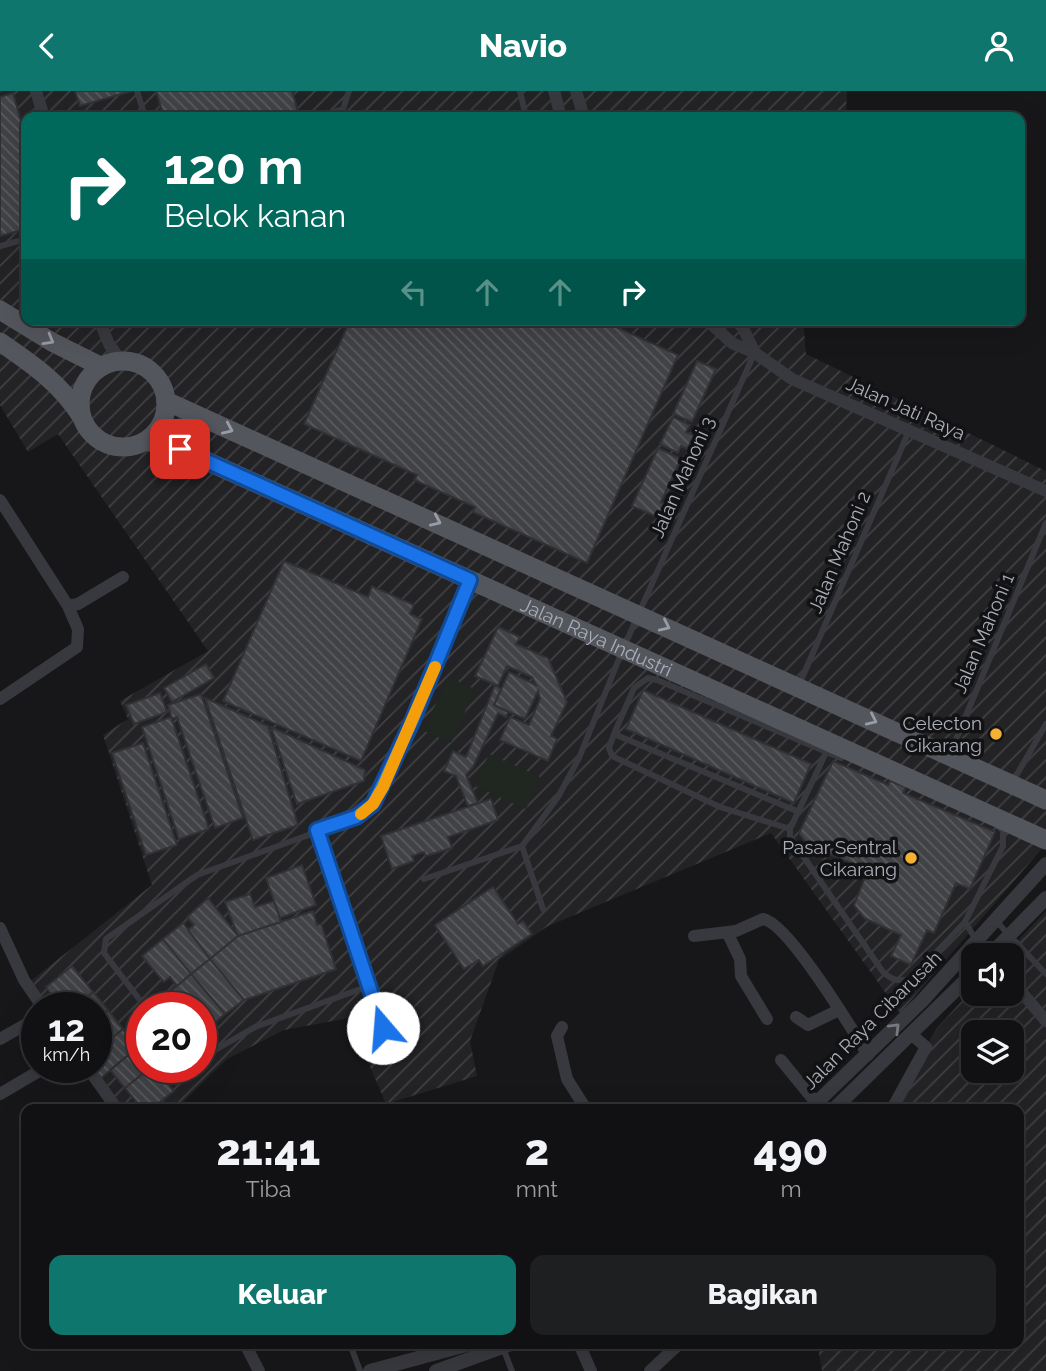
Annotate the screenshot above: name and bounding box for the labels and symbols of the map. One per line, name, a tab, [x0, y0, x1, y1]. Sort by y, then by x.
one-way arrow	[41, 332, 54, 345]
street label: Jalan Jati Raya	[843, 372, 969, 444]
street label: Jalan Mahoni 3	[645, 413, 719, 541]
pin	[150, 419, 210, 479]
one-way arrow	[222, 420, 234, 434]
street label: Jalan Mahoni 2	[803, 488, 875, 616]
one-way arrow	[429, 513, 441, 527]
street label: Jalan Mahoni 1	[948, 570, 1018, 696]
street label: Jalan Raya Industri	[517, 593, 676, 681]
one-way arrow	[658, 618, 671, 632]
one-way arrow	[865, 712, 878, 726]
place label: Celecton Cikarang	[902, 712, 982, 756]
marker: Celecton Cikarang	[988, 726, 1004, 742]
place label: Pasar Sentral Cikarang	[782, 836, 898, 880]
marker: Pasar Sentral Cikarang	[903, 850, 919, 866]
street label: Jalan Raya Cibarusah	[798, 946, 946, 1094]
position arrow	[346, 991, 420, 1065]
speed limit sign: 20	[126, 992, 217, 1083]
one-way arrow	[886, 1024, 899, 1037]

